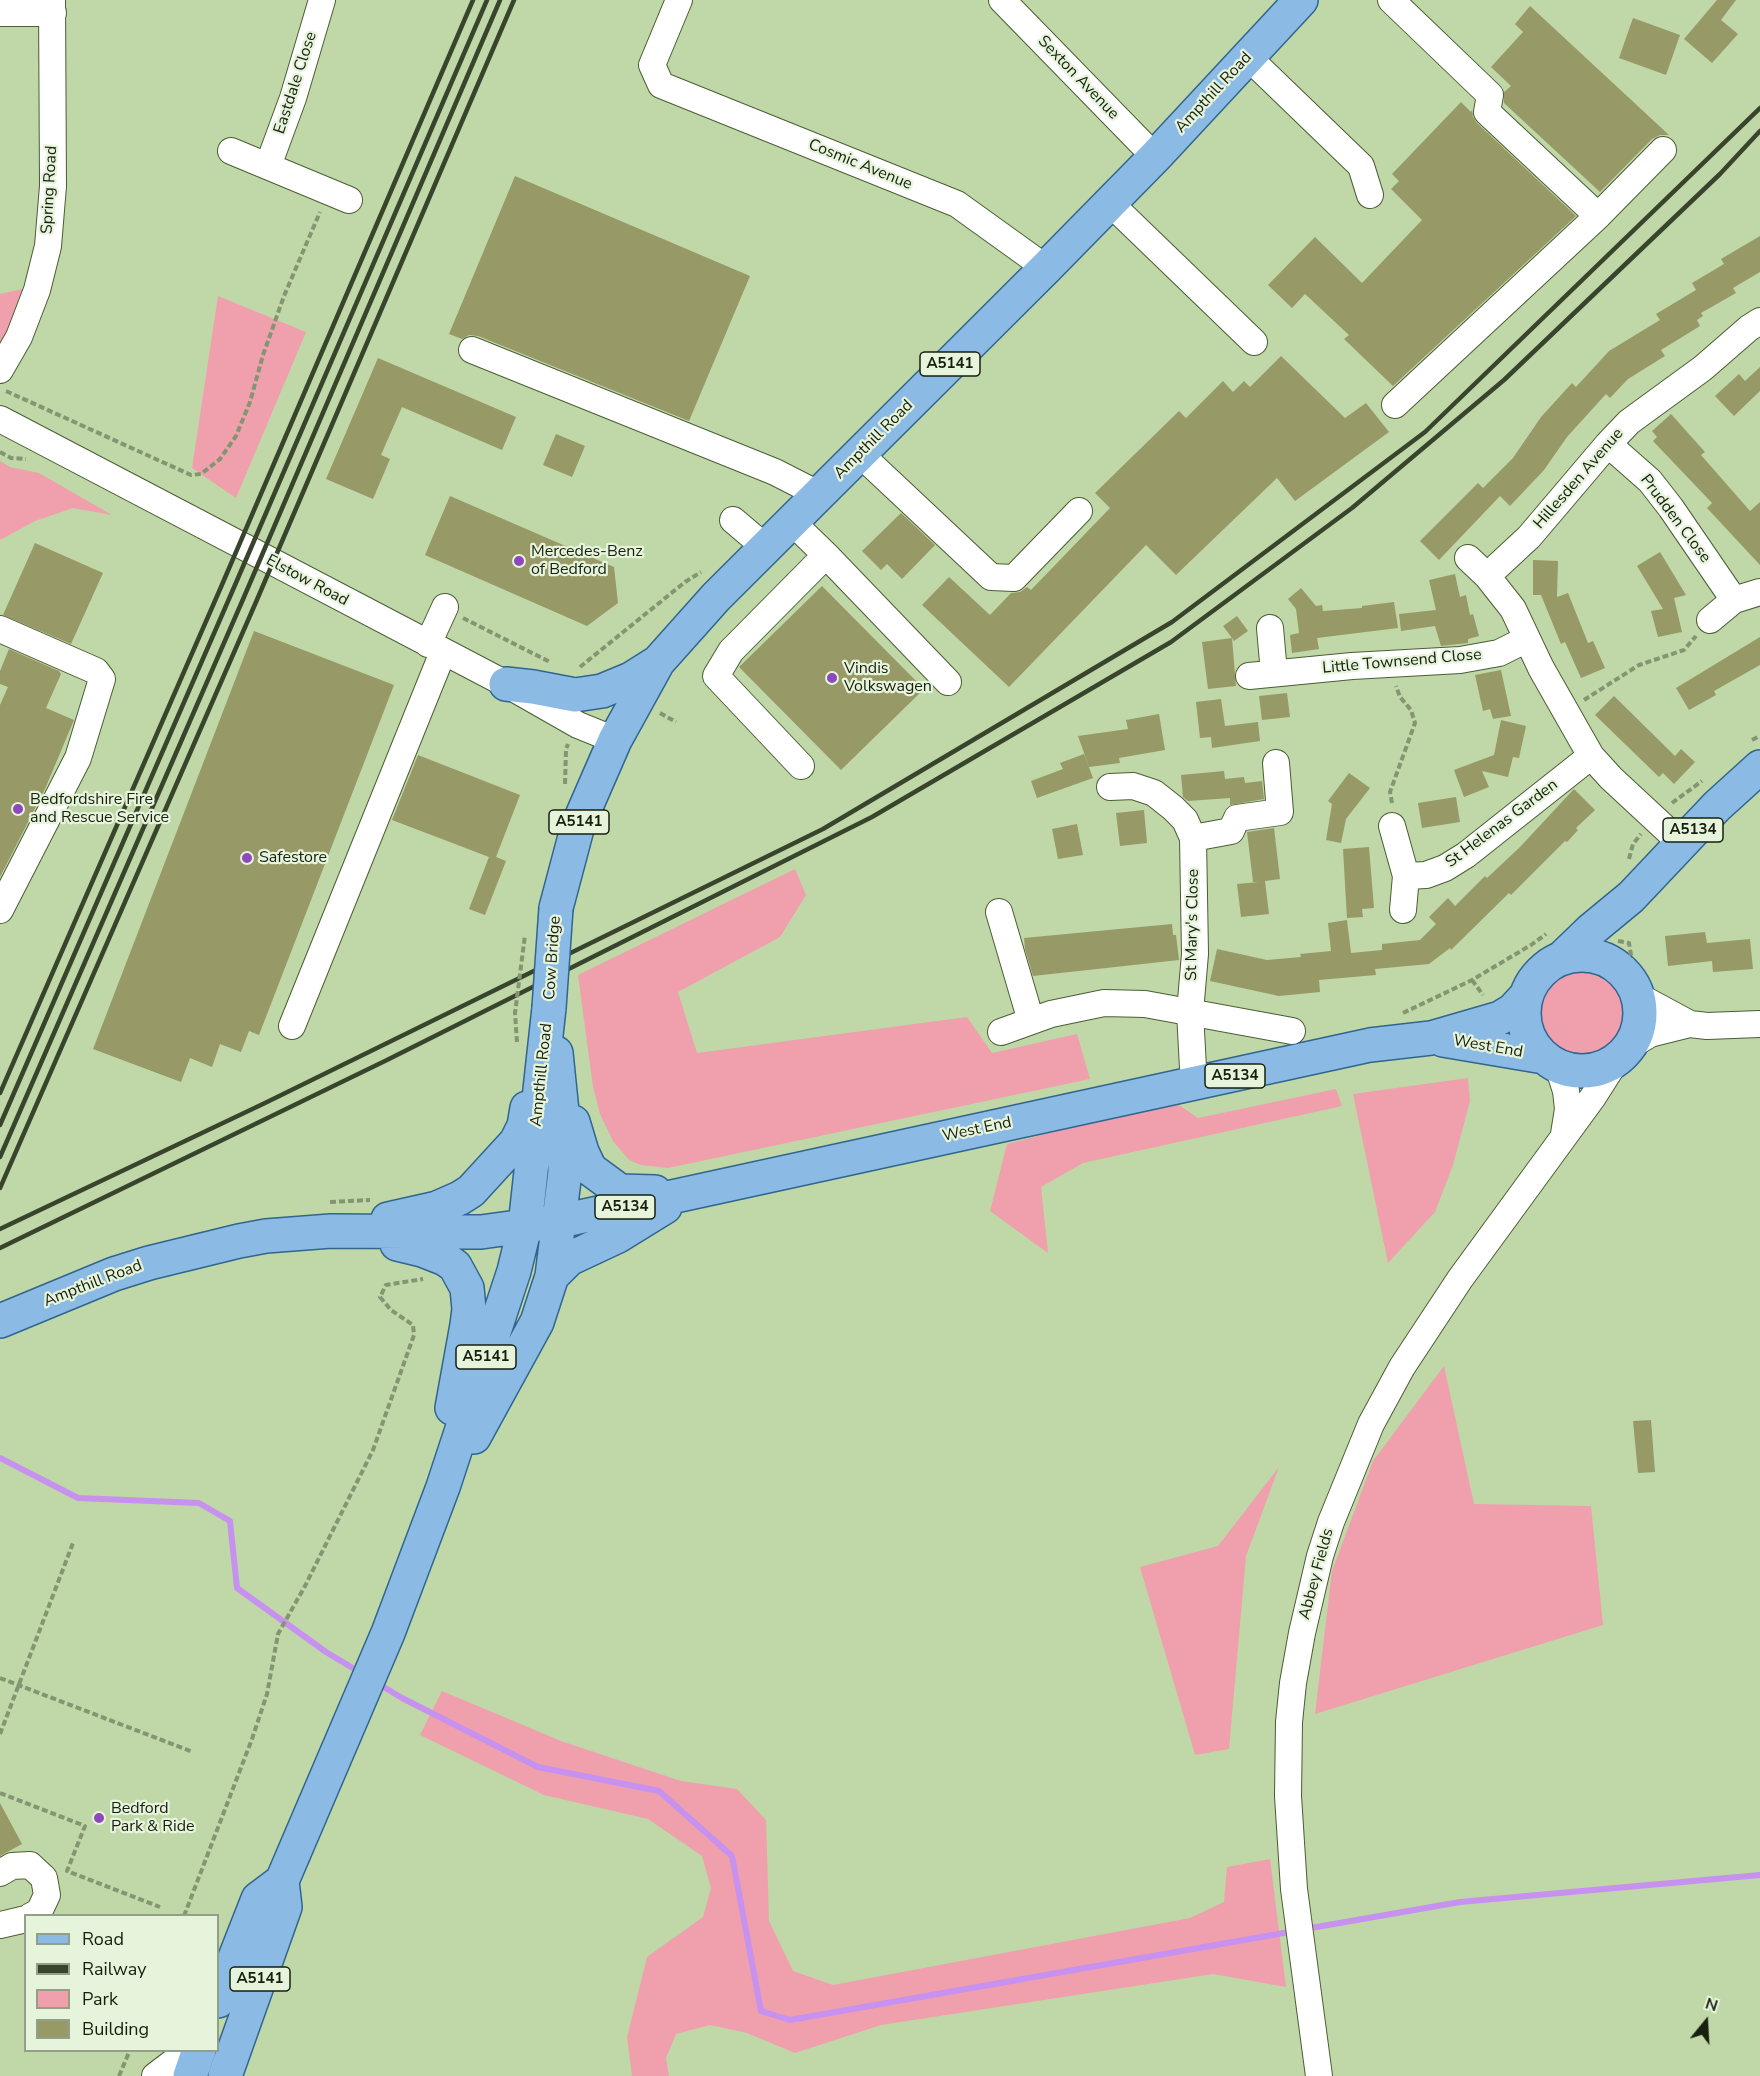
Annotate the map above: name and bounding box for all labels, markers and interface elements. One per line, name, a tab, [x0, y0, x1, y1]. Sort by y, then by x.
street label: Eastdale Close	[270, 29, 322, 137]
street label: Sexton Avenue	[1033, 32, 1123, 124]
street label: Ampthill Road	[1172, 48, 1256, 138]
street label: Cosmic Avenue	[805, 135, 915, 195]
street label: Spring Road	[38, 145, 62, 235]
road number: A5141	[920, 352, 980, 376]
street label: Ampthill Road	[831, 397, 917, 483]
street label: Hillesden Avenue	[1530, 425, 1628, 533]
street label: Prudden Close	[1636, 471, 1714, 567]
place label: Mercedes-Benz of Bedford	[531, 542, 643, 580]
street label: Elstow Road	[262, 551, 352, 611]
marker: Mercedes-Benz of Bedford	[512, 554, 526, 568]
street label: Little Townsend Close	[1322, 645, 1482, 679]
place label: Vindis Volkswagen	[844, 659, 932, 697]
marker: Vindis Volkswagen	[825, 671, 839, 685]
street label: St Helenas Garden	[1442, 776, 1562, 872]
place label: Bedfordshire Fire and Rescue Service	[30, 790, 169, 828]
marker: Bedfordshire Fire and Rescue Service	[11, 802, 25, 816]
road number: A5141	[549, 810, 609, 834]
road number: A5134	[1663, 818, 1723, 842]
place label: Safestore	[259, 848, 327, 868]
marker: Safestore	[240, 851, 254, 865]
street label: St Mary's Close	[1182, 869, 1204, 981]
street label: Cow Bridge	[540, 915, 566, 1001]
street label: Ampthill Road	[527, 1022, 557, 1128]
street label: West End	[1452, 1031, 1524, 1063]
road number: A5134	[1205, 1064, 1265, 1088]
street label: West End	[941, 1113, 1013, 1147]
road number: A5134	[595, 1195, 655, 1219]
street label: Ampthill Road	[41, 1256, 145, 1312]
road number: A5141	[456, 1345, 516, 1369]
street label: Abbey Fields	[1296, 1526, 1338, 1622]
place label: Bedford Park & Ride	[111, 1799, 195, 1837]
marker: Bedford Park & Ride	[92, 1811, 106, 1825]
legend	[24, 1914, 219, 2052]
text: Road	[82, 1927, 124, 1951]
text: Railway	[82, 1957, 147, 1981]
road number: A5141	[230, 1967, 290, 1991]
text: Park	[82, 1987, 118, 2011]
north arrow	[1676, 1992, 1736, 2052]
text: N	[1702, 1993, 1721, 2017]
text: Building	[82, 2017, 149, 2041]

